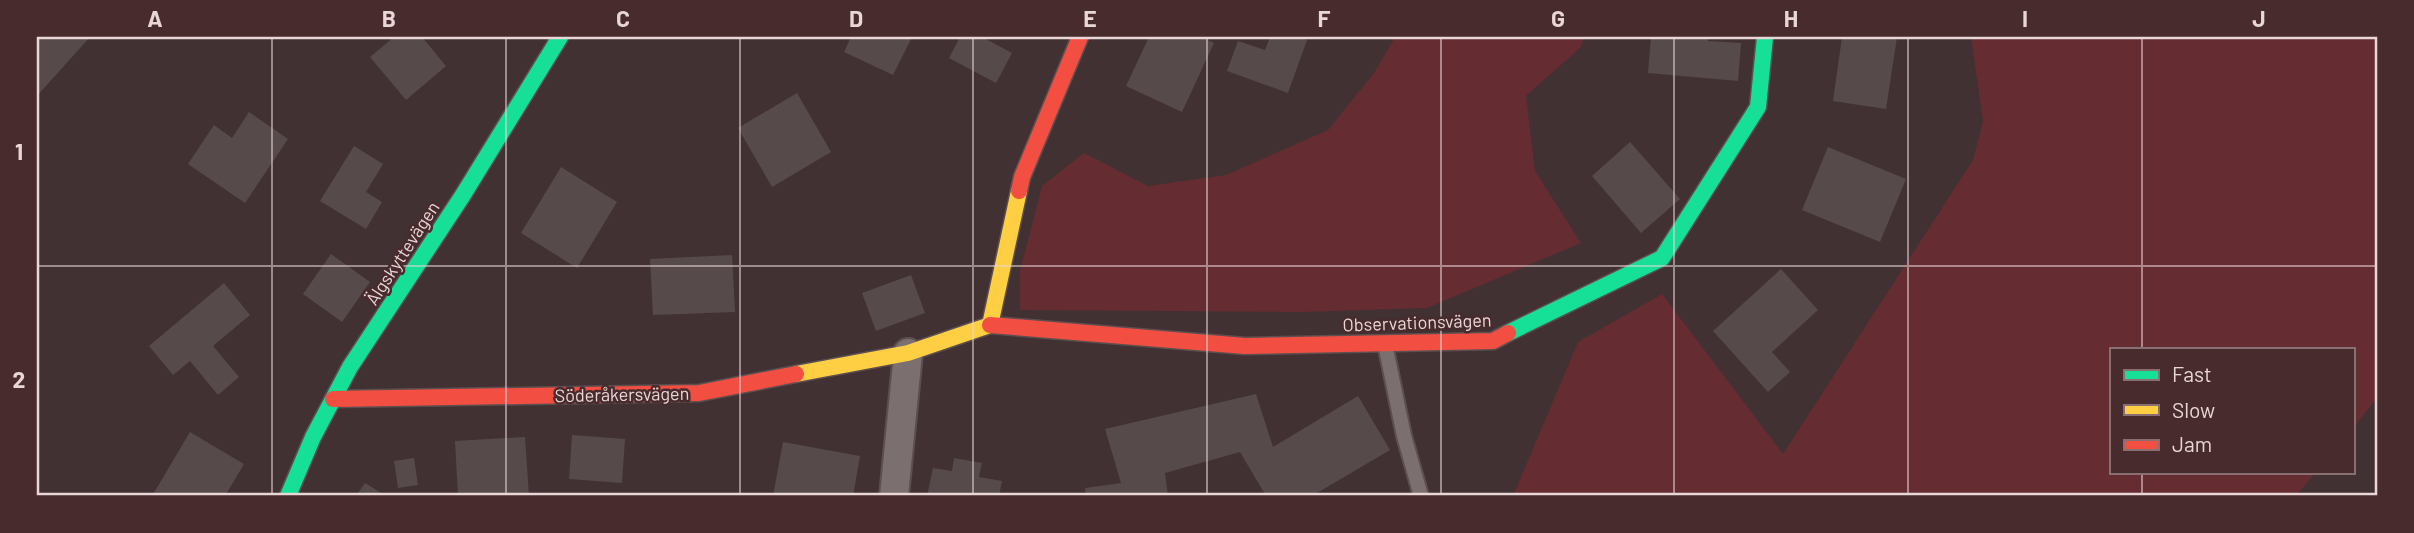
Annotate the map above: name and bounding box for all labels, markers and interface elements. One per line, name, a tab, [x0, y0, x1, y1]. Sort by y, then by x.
text: A	[147, 4, 163, 32]
text: B	[382, 4, 396, 32]
text: C	[616, 4, 630, 32]
text: D	[849, 4, 863, 32]
text: E	[1083, 4, 1097, 32]
text: F	[1318, 4, 1331, 32]
text: G	[1551, 4, 1565, 32]
text: H	[1784, 4, 1798, 32]
text: I	[2022, 4, 2028, 32]
text: J	[2252, 4, 2266, 32]
text: 1	[15, 137, 23, 165]
street label: Älgskyttevägen	[360, 197, 444, 309]
street label: Observationsvägen	[1342, 308, 1492, 336]
legend	[2110, 348, 2354, 474]
text: Fast	[2172, 361, 2212, 386]
text: 2	[13, 365, 25, 393]
street label: Söderåkersvägen	[555, 382, 689, 406]
text: Slow	[2172, 397, 2215, 422]
text: Jam	[2172, 431, 2212, 456]

